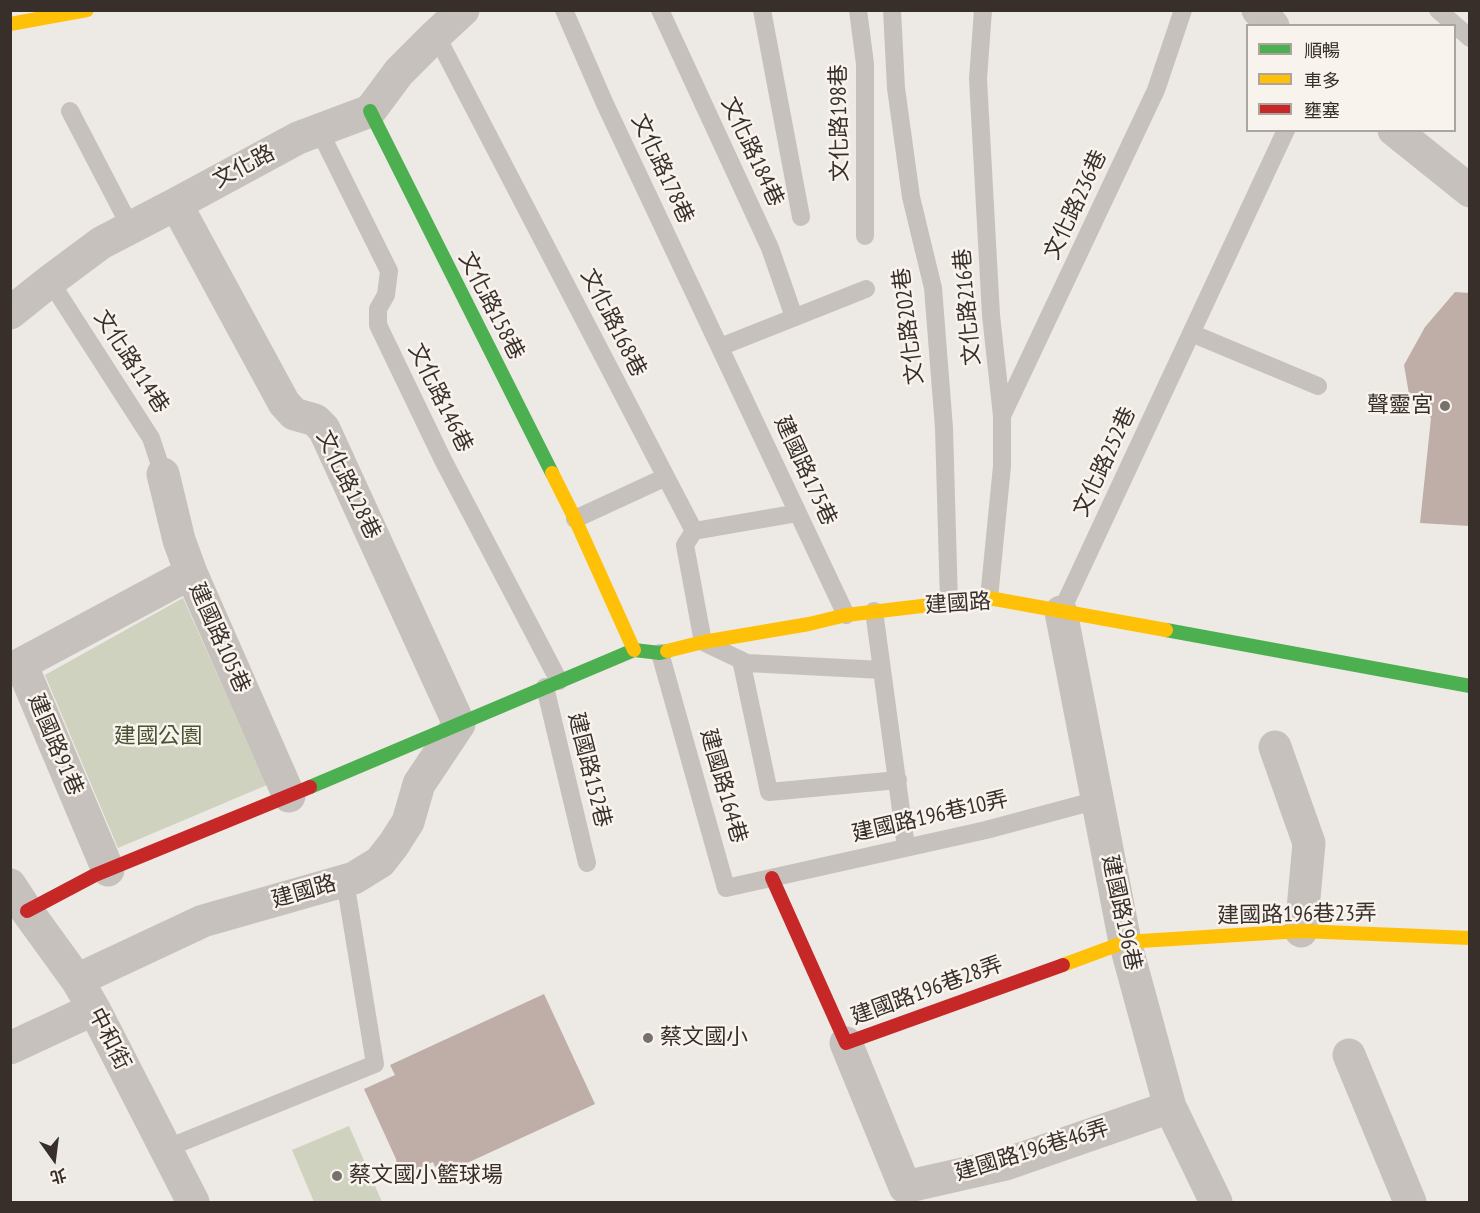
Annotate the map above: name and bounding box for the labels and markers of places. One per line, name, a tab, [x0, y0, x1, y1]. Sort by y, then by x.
place label: 聲靈宮	[1367, 393, 1433, 419]
marker: 聲靈宮	[1438, 399, 1452, 413]
place label: 蔡文國小	[660, 1025, 748, 1051]
marker: 蔡文國小	[641, 1031, 655, 1045]
place label: 蔡文國小籃球場	[349, 1163, 503, 1189]
marker: 蔡文國小籃球場	[330, 1169, 344, 1183]

